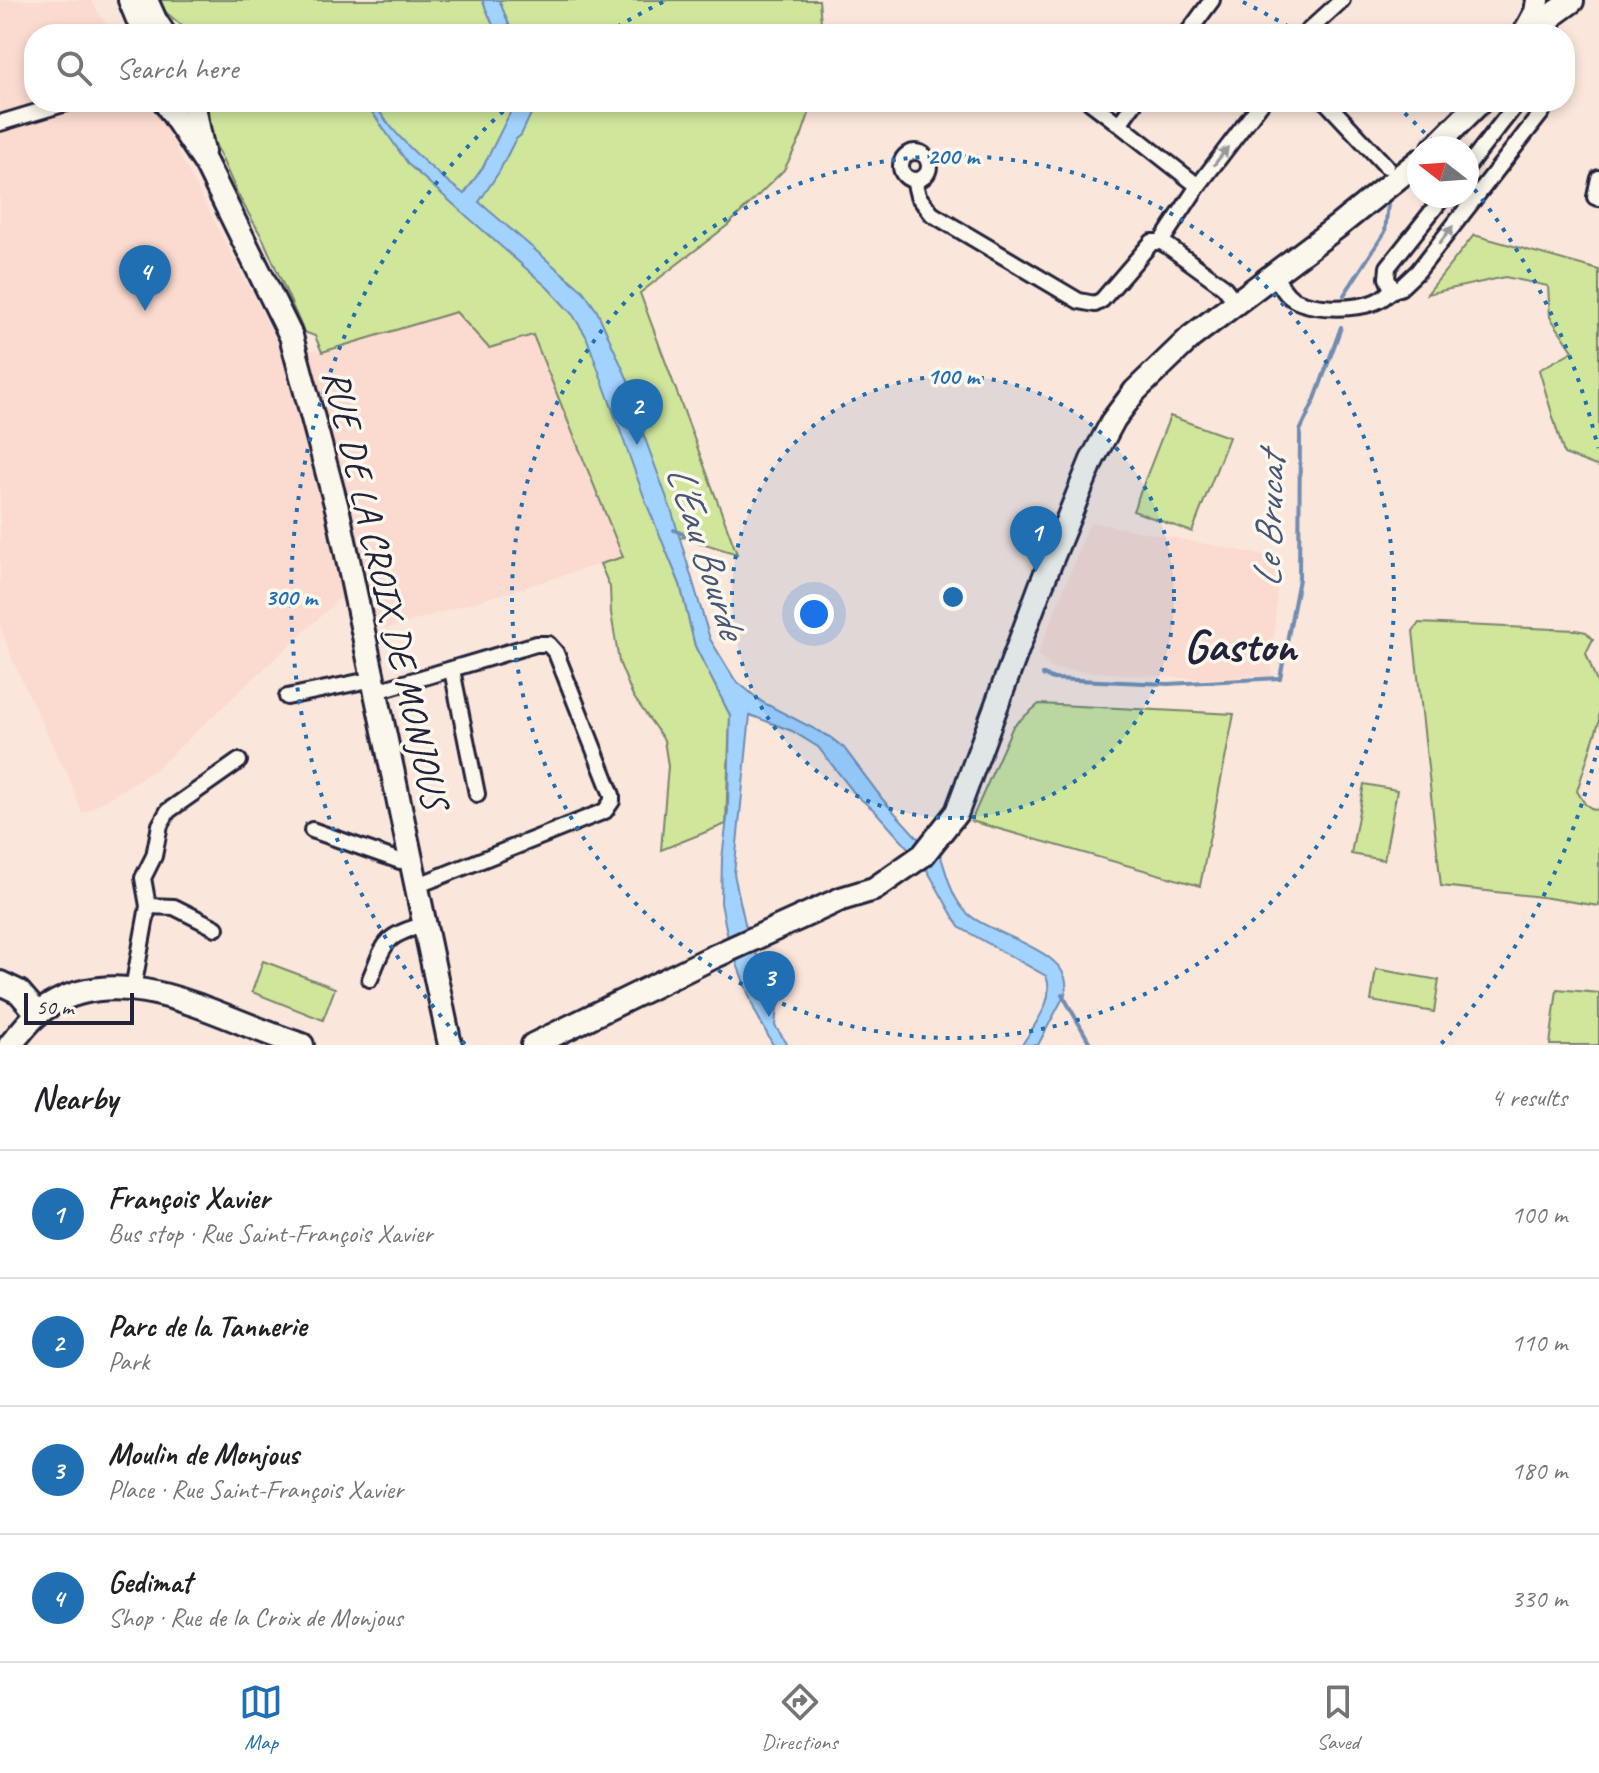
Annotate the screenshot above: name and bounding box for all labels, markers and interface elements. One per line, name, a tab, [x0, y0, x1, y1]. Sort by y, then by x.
search box	[24, 24, 1575, 112]
icon: search	[52, 46, 96, 90]
text: Search here	[116, 49, 238, 87]
north arrow	[1407, 136, 1479, 208]
text: 200 m	[927, 141, 981, 171]
one-way arrow	[1213, 146, 1229, 166]
one-way arrow	[1437, 225, 1453, 245]
pin: 4	[119, 245, 171, 311]
text: 100 m	[927, 361, 981, 391]
street label: RUE DE LA CROIX DE MONJOUS	[313, 365, 460, 817]
pin: 2	[611, 379, 663, 445]
water label: Le Brucat	[1242, 444, 1297, 588]
water label: L'Eau Bourde	[655, 459, 759, 649]
pin: 1	[1010, 506, 1062, 572]
text: 300 m	[265, 582, 319, 612]
centre of rings	[939, 583, 967, 611]
your location	[794, 594, 834, 634]
district label: Gaston	[1184, 617, 1299, 675]
pin: 3	[743, 951, 795, 1017]
scale bar	[24, 989, 134, 1025]
text: 50 m	[36, 993, 73, 1021]
text: Nearby	[32, 1076, 118, 1119]
text: 4 results	[1491, 1081, 1567, 1114]
text: François Xavier	[108, 1179, 270, 1217]
text: 1	[52, 1198, 64, 1231]
text: 100 m	[1511, 1198, 1567, 1231]
text: Bus stop · Rue Saint-François Xavier	[108, 1217, 433, 1250]
text: Parc de la Tannerie	[108, 1307, 306, 1345]
text: 2	[52, 1326, 64, 1359]
text: 110 m	[1511, 1326, 1567, 1359]
text: Park	[108, 1345, 149, 1378]
text: Moulin de Monjous	[108, 1435, 299, 1473]
text: 3	[52, 1454, 64, 1487]
text: 180 m	[1511, 1454, 1567, 1487]
text: Place · Rue Saint-François Xavier	[108, 1473, 403, 1506]
text: Gedimat	[108, 1563, 192, 1601]
text: 4	[52, 1582, 64, 1615]
text: 330 m	[1511, 1582, 1567, 1615]
text: Shop · Rue de la Croix de Monjous	[108, 1601, 403, 1634]
tab: Map	[239, 1680, 283, 1756]
tab: Directions	[761, 1680, 838, 1756]
tab: Saved	[1316, 1680, 1360, 1756]

